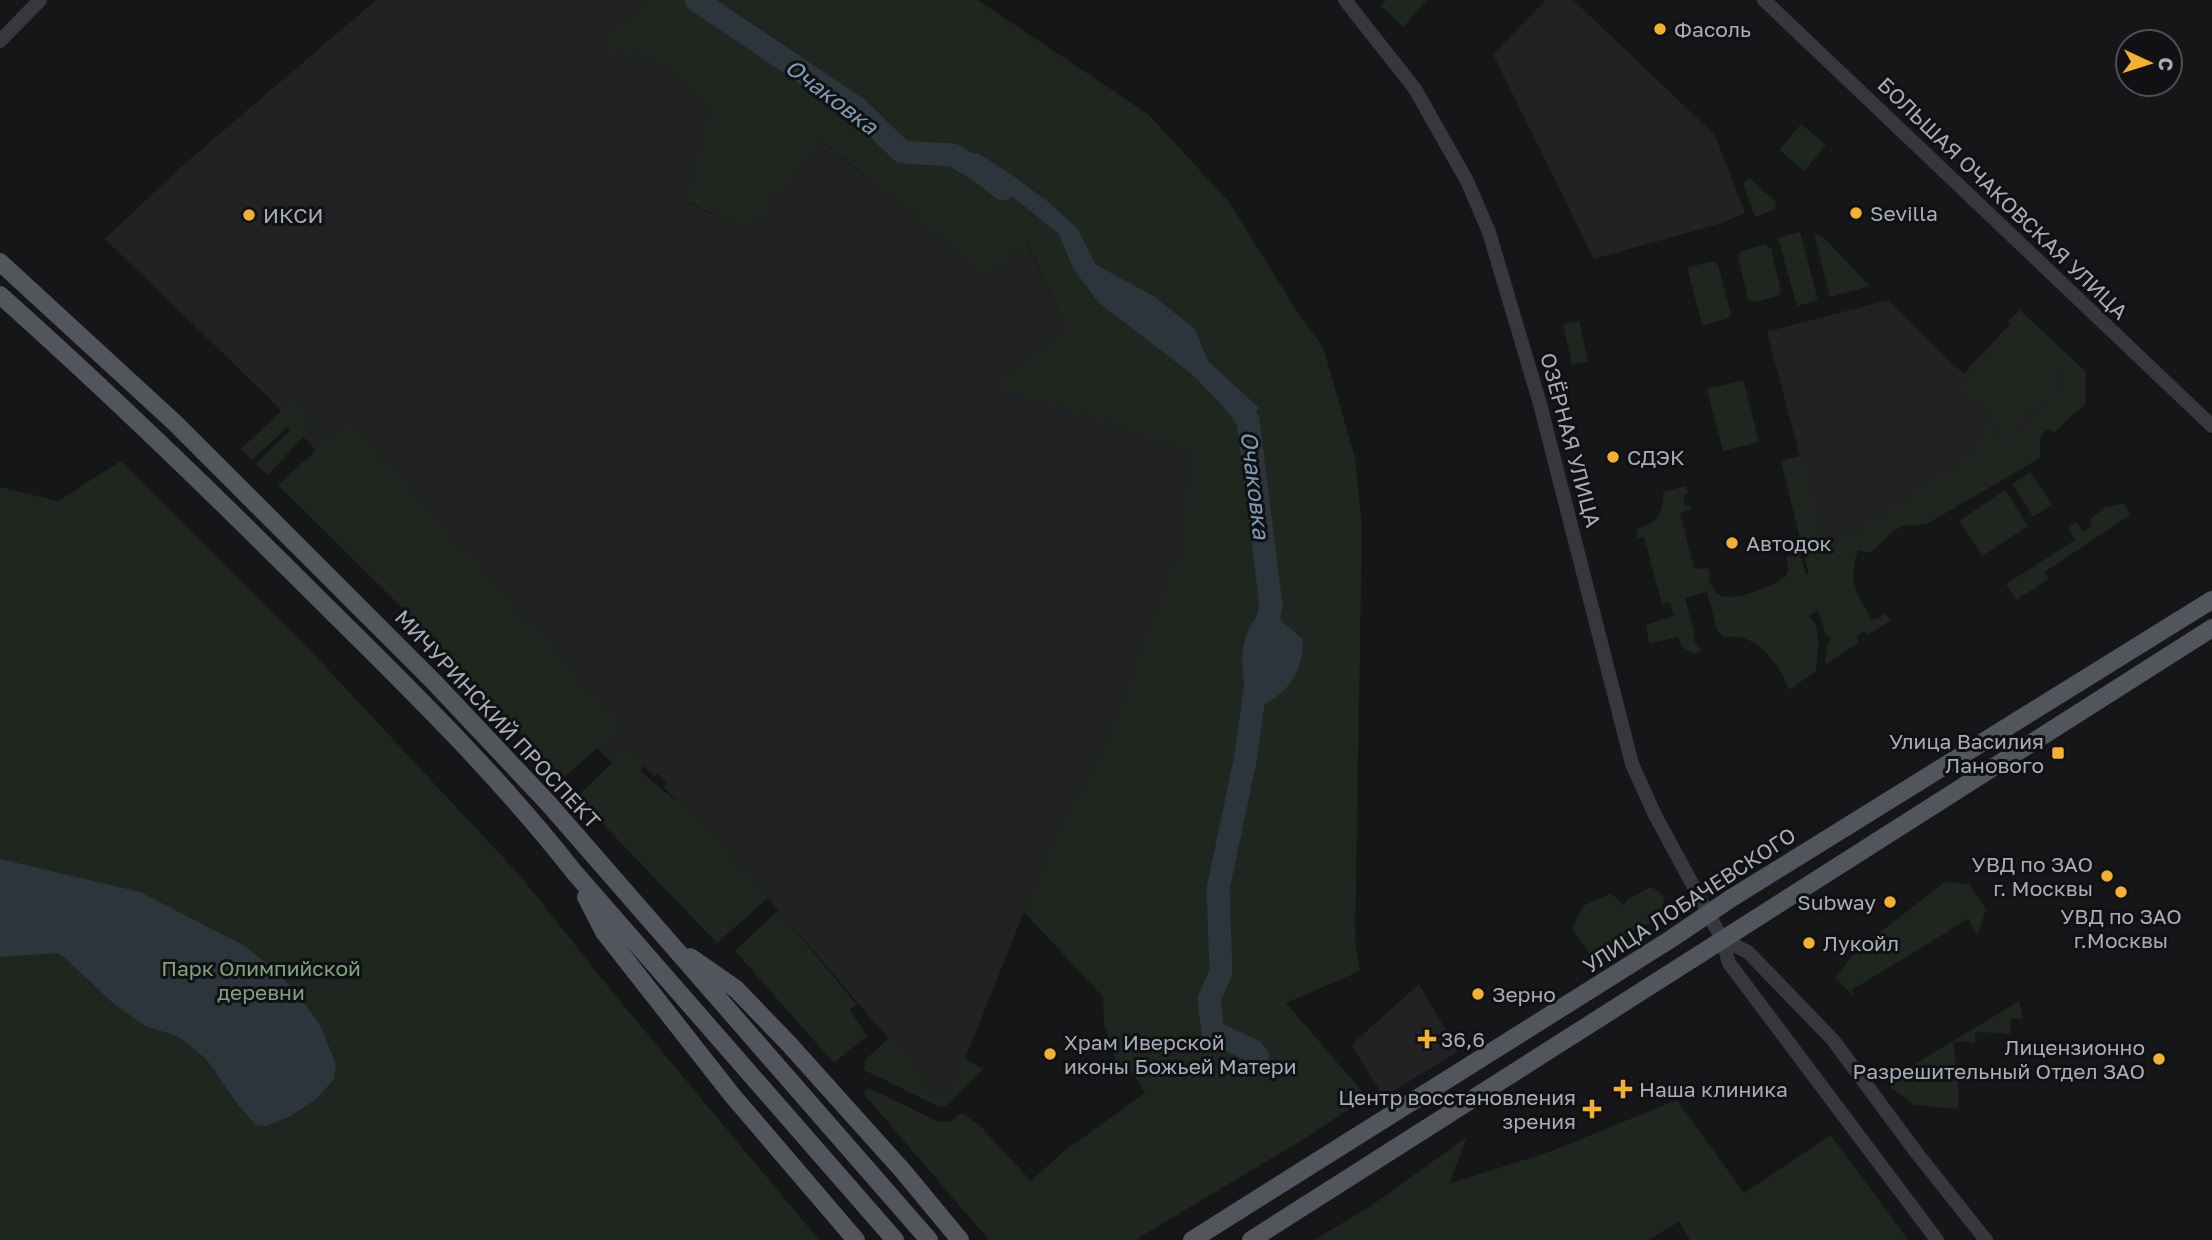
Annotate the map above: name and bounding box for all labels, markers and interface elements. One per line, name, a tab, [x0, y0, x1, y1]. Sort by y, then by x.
place label: Фасоль	[1674, 16, 1751, 42]
marker: Фасоль	[1652, 21, 1668, 37]
north arrow	[2114, 28, 2184, 98]
water label: Очаковка	[780, 52, 884, 140]
text: С	[2155, 57, 2178, 72]
street label: БОЛЬШАЯ ОЧАКОВСКАЯ УЛИЦА	[1873, 71, 2133, 325]
place label: Sevilla	[1870, 200, 1938, 226]
place label: ИКСИ	[263, 202, 323, 228]
marker: Sevilla	[1848, 205, 1864, 221]
marker: ИКСИ	[241, 207, 257, 223]
street label: ОЗЁРНАЯ УЛИЦА	[1535, 350, 1607, 530]
water label: Очаковка	[1236, 430, 1277, 541]
place label: СДЭК	[1627, 444, 1685, 470]
marker: СДЭК	[1605, 449, 1621, 465]
place label: Автодок	[1746, 530, 1832, 556]
marker: Автодок	[1724, 535, 1740, 551]
street label: МИЧУРИНСКИЙ ПРОСПЕКТ	[390, 604, 606, 834]
place label: Улица Василия Ланового	[1889, 728, 2044, 778]
marker: Улица Василия Ланового	[2050, 745, 2066, 761]
street label: УЛИЦА ЛОБАЧЕВСКОГО	[1578, 821, 1800, 979]
place label: УВД по ЗАО г. Москвы	[1972, 851, 2093, 901]
marker: УВД по ЗАО г. Москвы	[2099, 868, 2115, 884]
marker: УВД по ЗАО г.Москвы	[2113, 884, 2129, 900]
place label: Subway	[1797, 889, 1876, 915]
marker: Subway	[1882, 894, 1898, 910]
place label: УВД по ЗАО г.Москвы	[2060, 903, 2182, 953]
place label: Лукойл	[1823, 930, 1899, 956]
marker: Лукойл	[1801, 935, 1817, 951]
park label: Парк Олимпийской деревни	[161, 955, 361, 1005]
place label: Зерно	[1492, 981, 1556, 1007]
marker: Зерно	[1470, 986, 1486, 1002]
place label: 36,6	[1441, 1026, 1485, 1052]
place label: Храм Иверской иконы Божьей Матери	[1064, 1029, 1297, 1079]
marker: 36,6	[1419, 1031, 1435, 1047]
place label: Лицензионно Разрешительный Отдел ЗАО	[1852, 1034, 2145, 1084]
marker: Храм Иверской иконы Божьей Матери	[1042, 1046, 1058, 1062]
marker: Лицензионно Разрешительный Отдел ЗАО	[2151, 1051, 2167, 1067]
place label: Наша клиника	[1639, 1076, 1788, 1102]
marker: Наша клиника	[1613, 1079, 1633, 1099]
place label: Центр восстановления зрения	[1338, 1084, 1576, 1134]
marker: Центр восстановления зрения	[1582, 1099, 1602, 1119]

